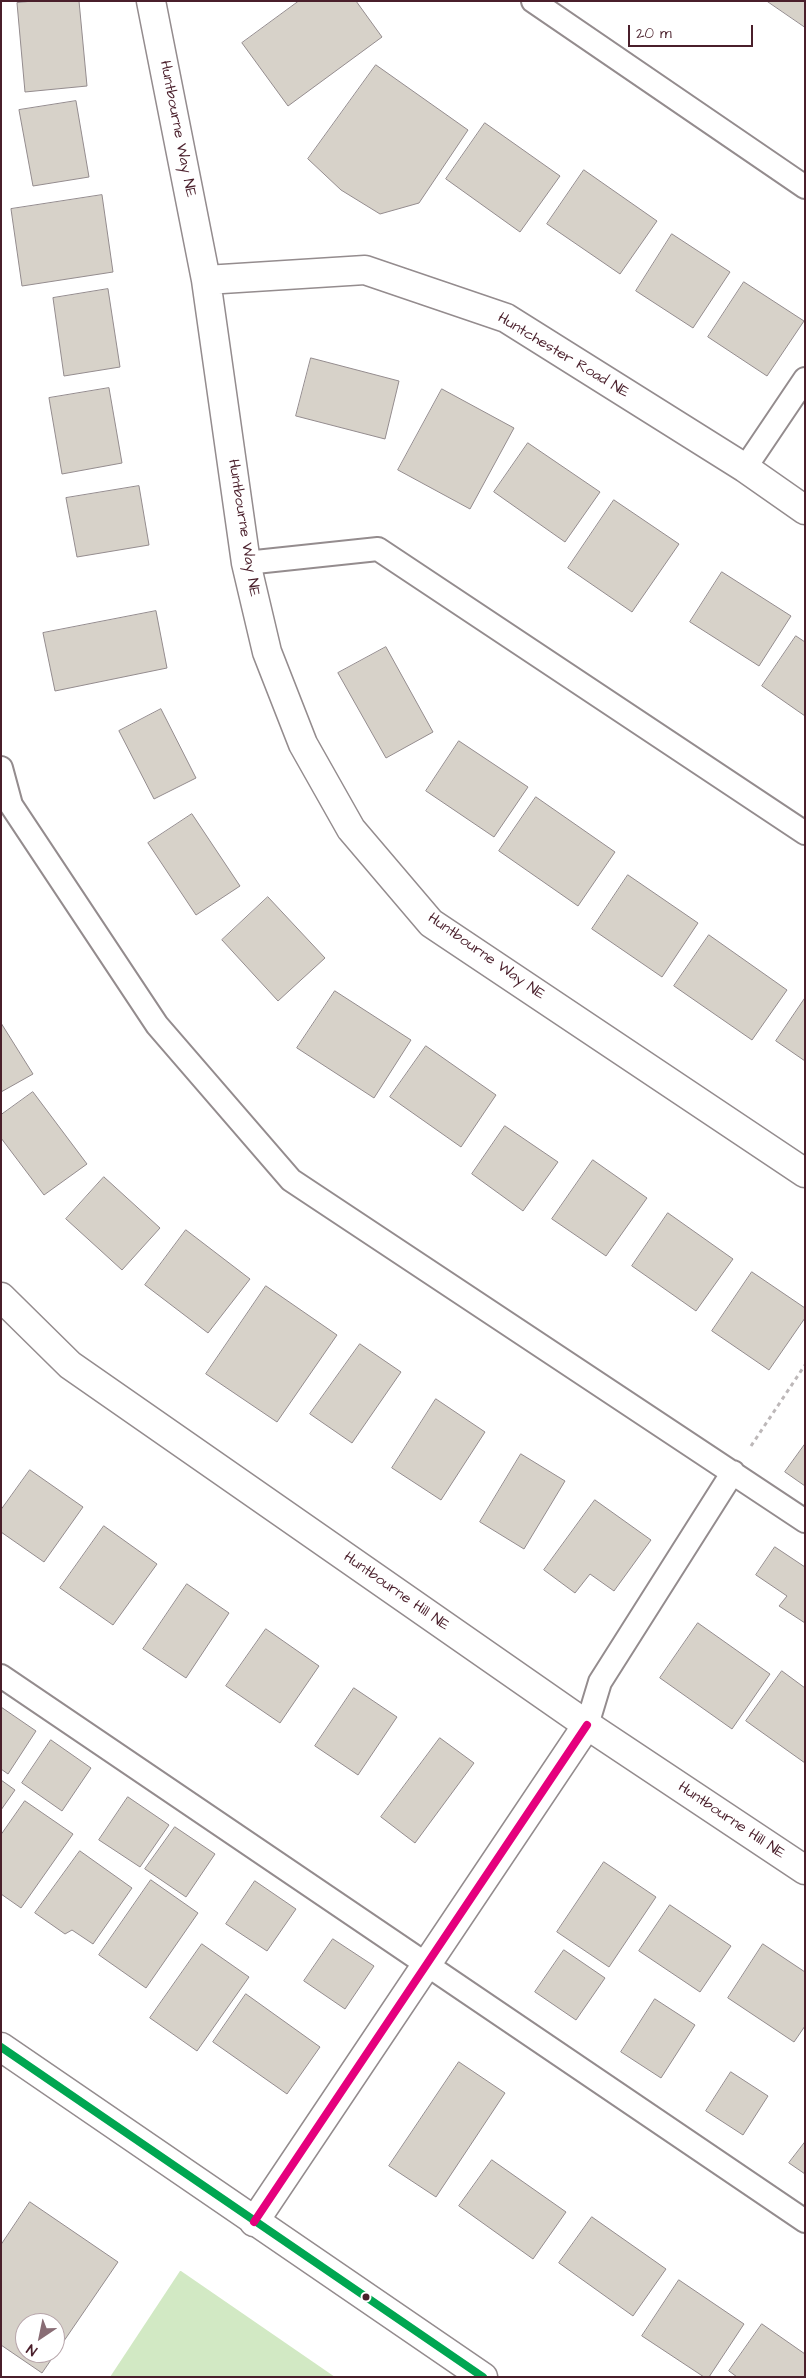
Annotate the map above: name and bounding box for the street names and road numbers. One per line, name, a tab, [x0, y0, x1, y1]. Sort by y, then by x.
street label: Huntbourne Way NE	[155, 59, 199, 199]
street label: Huntchester Road NE	[494, 310, 632, 402]
street label: Huntbourne Way NE	[223, 458, 263, 598]
street label: Huntbourne Way NE	[424, 910, 548, 1004]
street label: Huntbourne Hill NE	[340, 1549, 452, 1635]
street label: Huntbourne Hill NE	[674, 1779, 788, 1863]

